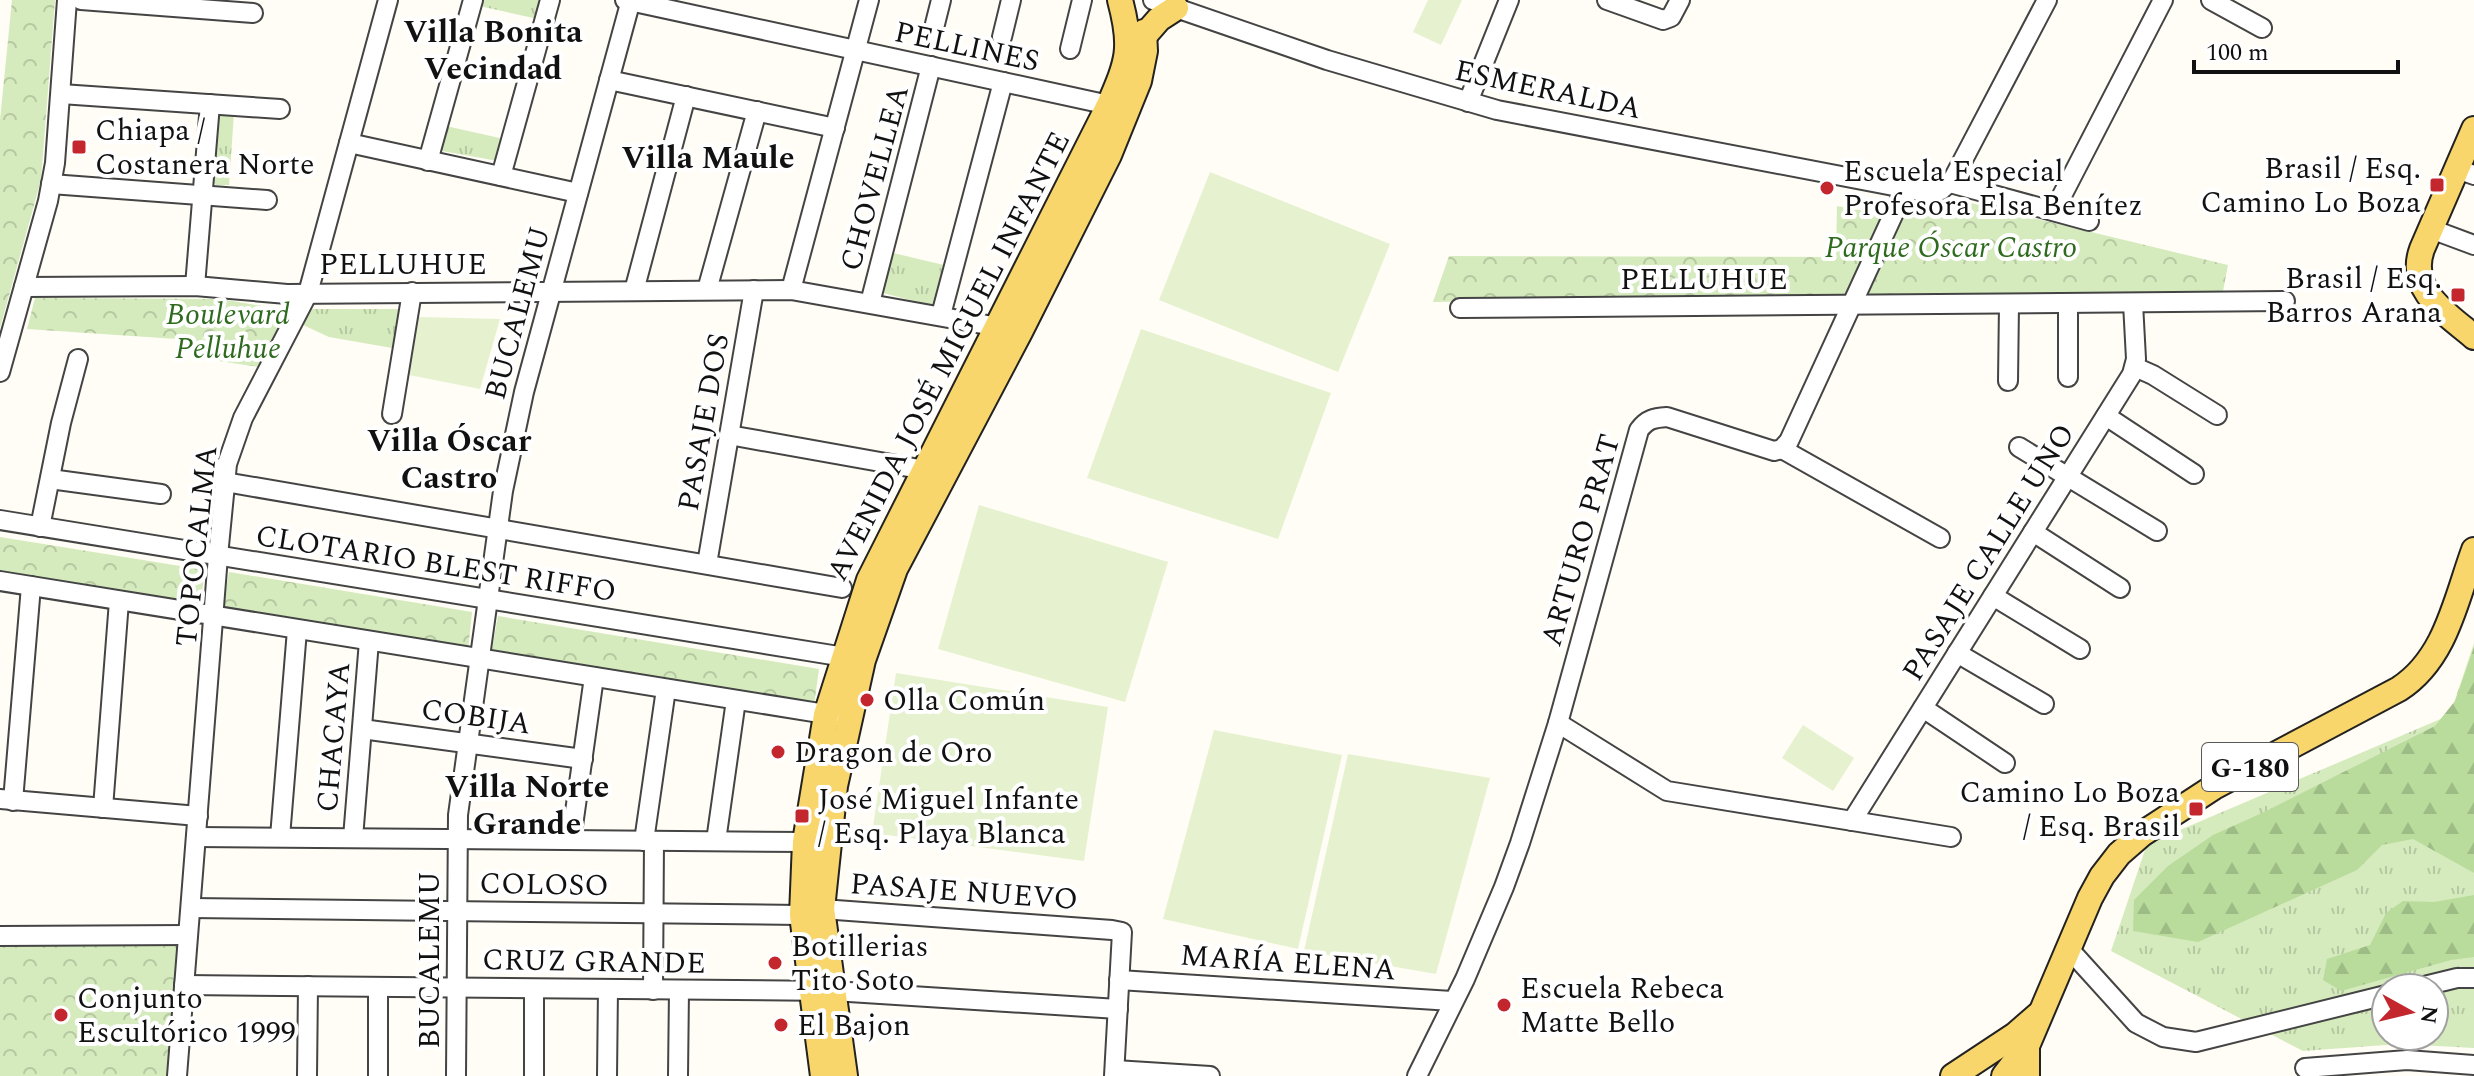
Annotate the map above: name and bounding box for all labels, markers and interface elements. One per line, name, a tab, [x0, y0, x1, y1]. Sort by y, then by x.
district label: Villa Bonita Vecindad	[403, 8, 583, 94]
street label: PELLINES	[890, 9, 1043, 85]
scale bar	[2194, 24, 2398, 74]
text: 100 m	[2206, 35, 2269, 71]
street label: ESMERALDA	[1450, 48, 1645, 132]
street label: CHOVELLEA	[828, 80, 922, 276]
place label: Chiapa / Costanera Norte	[95, 108, 315, 188]
street label: AVENIDA JOSÉ MIGUEL INFANTE	[815, 124, 1083, 589]
district label: Villa Maule	[621, 134, 795, 183]
marker: Chiapa / Costanera Norte	[70, 138, 88, 156]
place label: Brasil / Esq. Camino Lo Boza	[2201, 146, 2421, 226]
place label: Escuela Especial Profesora Elsa Benítez	[1843, 149, 2143, 229]
marker: Brasil / Esq. Camino Lo Boza	[2428, 176, 2446, 194]
marker: Escuela Especial Profesora Elsa Benítez	[1818, 179, 1836, 197]
street label: BUCALEMU	[473, 221, 563, 405]
park label: Parque Óscar Castro	[1825, 225, 2077, 271]
street label: PELLUHUE	[319, 242, 487, 288]
place label: Brasil / Esq. Barros Arana	[2266, 256, 2442, 336]
street label: PELLUHUE	[1620, 257, 1788, 303]
marker: Brasil / Esq. Barros Arana	[2449, 286, 2467, 304]
park label: Boulevard Pelluhue	[166, 292, 290, 372]
street label: PASAJE DOS	[666, 330, 742, 515]
street label: PASAJE CALLE UNO	[1891, 415, 2087, 690]
district label: Villa Óscar Castro	[367, 417, 532, 503]
street label: ARTURO PRAT	[1529, 429, 1633, 652]
street label: TOPOCALMA	[164, 443, 230, 649]
street label: CLOTARIO BLEST RIFFO	[252, 513, 619, 615]
street label: CHACAYA	[305, 660, 363, 814]
place label: Olla Común	[883, 678, 1045, 724]
street label: COBIJA	[418, 687, 534, 747]
marker: Olla Común	[858, 691, 876, 709]
place label: Dragon de Oro	[794, 730, 992, 776]
marker: Dragon de Oro	[769, 743, 787, 761]
road number: G-180	[2202, 743, 2298, 791]
district label: Villa Norte Grande	[445, 763, 609, 849]
place label: Camino Lo Boza / Esq. Brasil	[1960, 770, 2180, 850]
place label: José Miguel Infante / Esq. Playa Blanca	[818, 777, 1079, 857]
marker: Camino Lo Boza / Esq. Brasil	[2187, 800, 2205, 818]
marker: José Miguel Infante / Esq. Playa Blanca	[793, 807, 811, 825]
street label: COLOSO	[479, 861, 609, 909]
street label: PASAJE NUEVO	[848, 861, 1079, 923]
street label: BUCALEMU	[407, 871, 453, 1049]
place label: Botillerias Tito Soto	[791, 924, 928, 1004]
street label: MARÍA ELENA	[1179, 933, 1397, 993]
street label: CRUZ GRANDE	[482, 937, 706, 987]
marker: Botillerias Tito Soto	[766, 954, 784, 972]
place label: Escuela Rebeca Matte Bello	[1520, 966, 1724, 1046]
north arrow	[2370, 972, 2450, 1052]
place label: Conjunto Escultórico 1999	[77, 976, 296, 1056]
marker: Escuela Rebeca Matte Bello	[1495, 996, 1513, 1014]
place label: El Bajon	[797, 1003, 910, 1049]
text: N	[2411, 1003, 2446, 1026]
marker: Conjunto Escultórico 1999	[52, 1006, 70, 1024]
marker: El Bajon	[772, 1016, 790, 1034]

